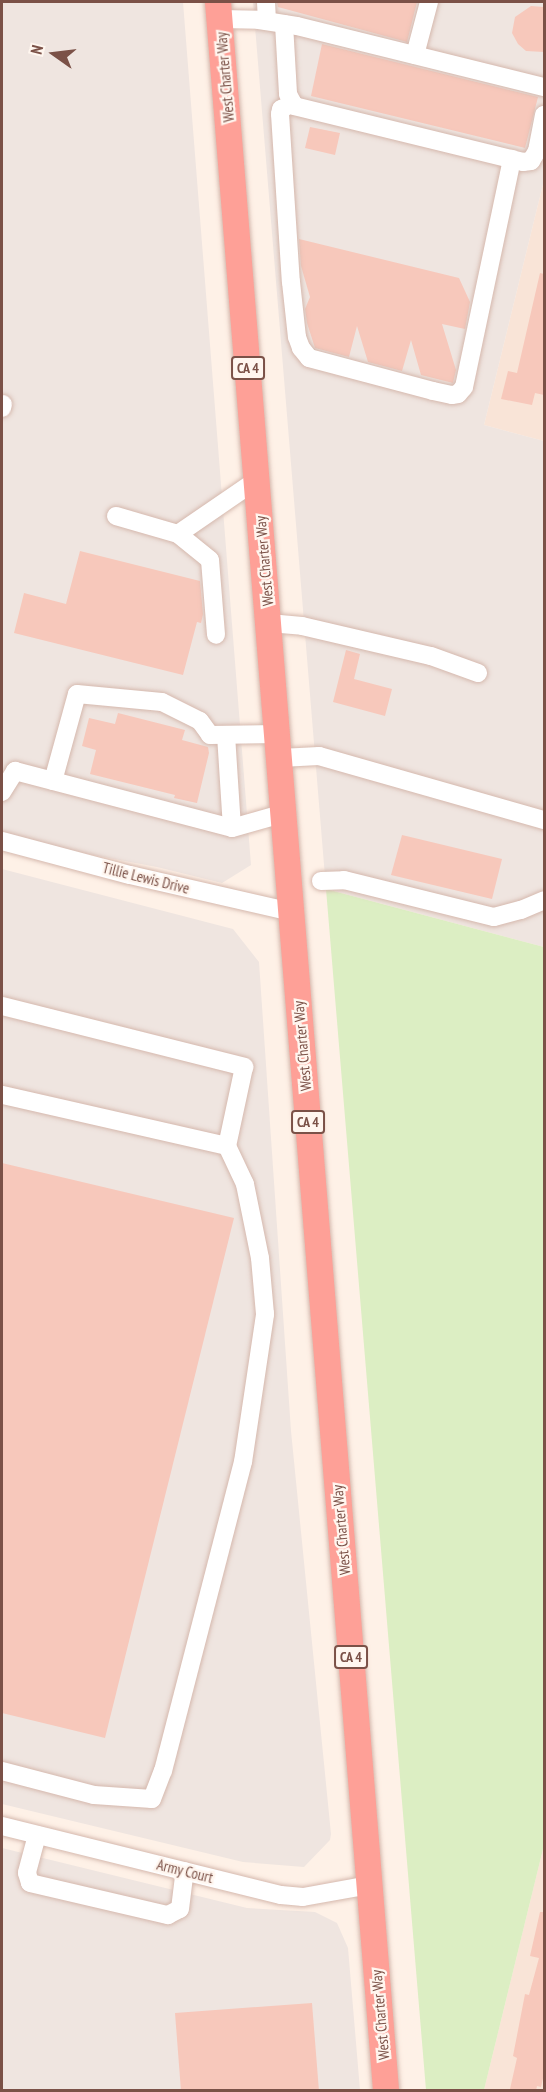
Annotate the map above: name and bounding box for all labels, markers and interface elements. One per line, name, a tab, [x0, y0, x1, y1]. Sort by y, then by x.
north arrow	[24, 24, 84, 84]
street label: West Charter Way	[212, 31, 238, 123]
text: N	[26, 43, 47, 56]
road number: CA 4	[230, 357, 266, 379]
street label: West Charter Way	[251, 515, 277, 607]
street label: Tillie Lewis Drive	[101, 859, 191, 897]
street label: West Charter Way	[289, 1000, 315, 1092]
road number: CA 4	[290, 1111, 326, 1133]
street label: West Charter Way	[328, 1484, 354, 1576]
road number: CA 4	[333, 1646, 369, 1668]
street label: Army Court	[155, 1855, 215, 1887]
street label: West Charter Way	[367, 1969, 393, 2061]

